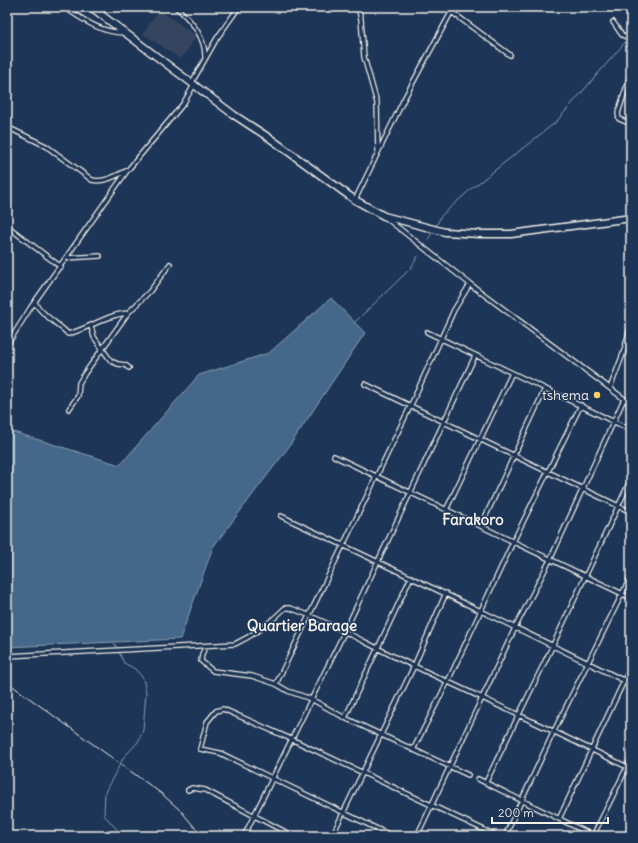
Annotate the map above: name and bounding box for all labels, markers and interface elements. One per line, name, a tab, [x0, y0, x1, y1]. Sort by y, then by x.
place label: tshema	[542, 386, 589, 404]
marker: tshema	[592, 390, 602, 400]
district label: Farakoro	[442, 510, 504, 529]
district label: Quartier Barage	[247, 616, 357, 636]
scale bar	[492, 799, 608, 825]
text: 200 m	[498, 805, 534, 820]

